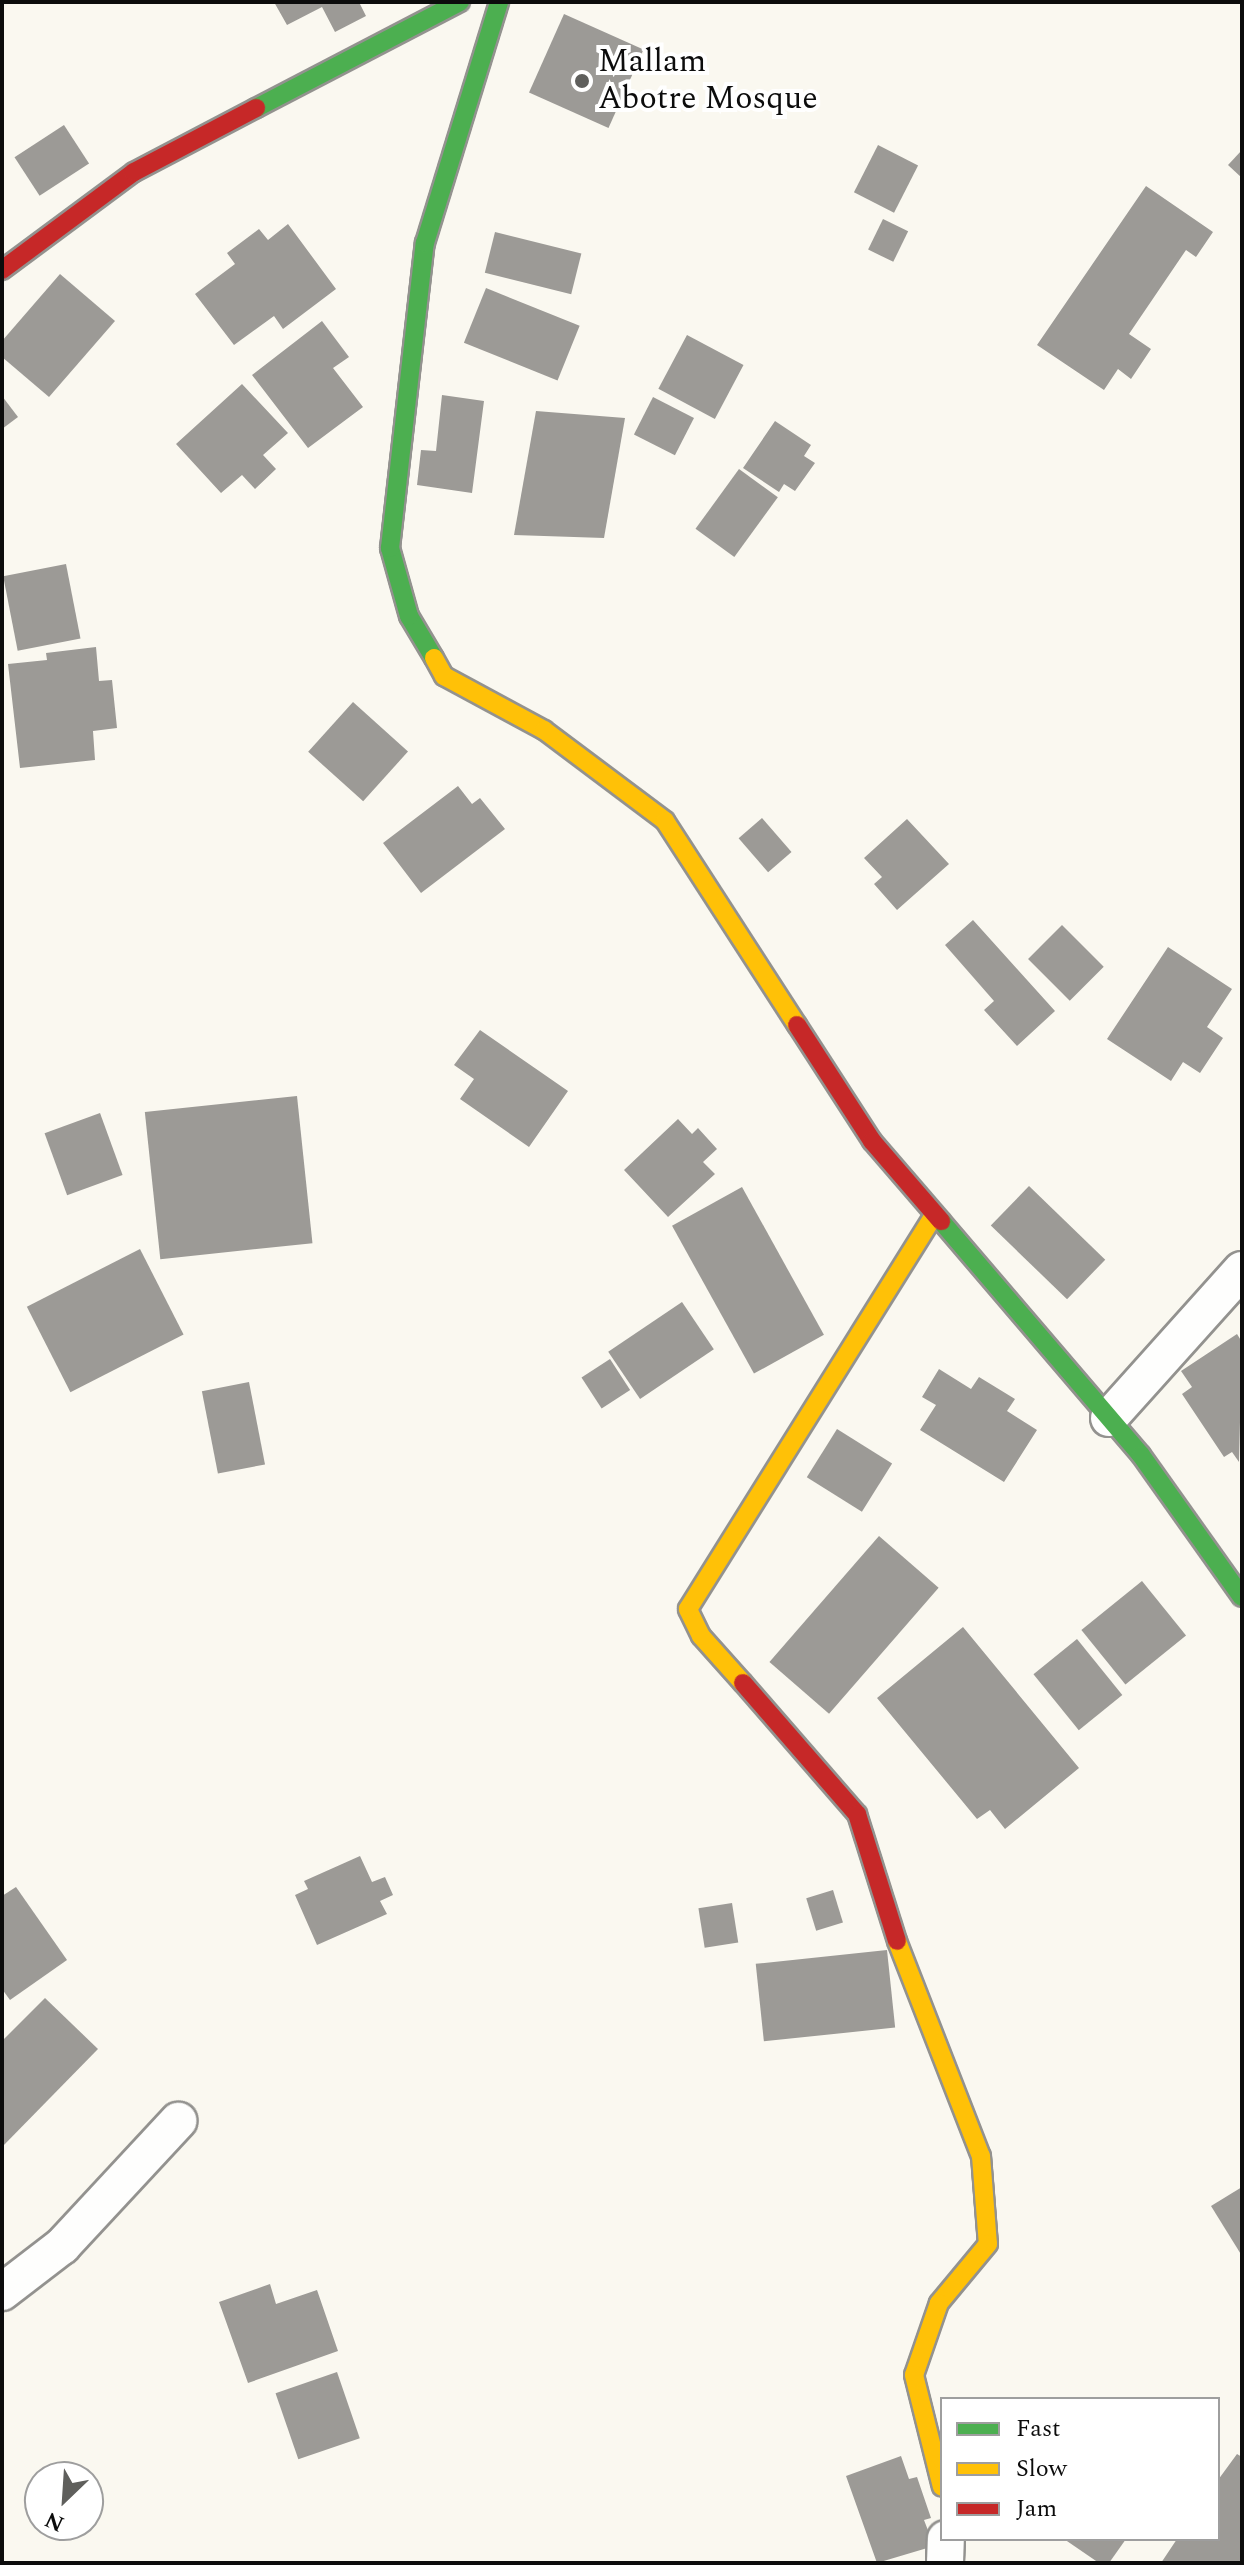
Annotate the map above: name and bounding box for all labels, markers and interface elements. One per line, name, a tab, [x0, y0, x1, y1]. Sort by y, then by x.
place label: Mallam Abotre Mosque	[598, 44, 818, 119]
marker: Mallam Abotre Mosque	[573, 72, 591, 90]
legend	[940, 2397, 1220, 2541]
text: Fast	[1016, 2411, 1061, 2447]
text: Slow	[1016, 2451, 1067, 2487]
north arrow	[24, 2461, 104, 2541]
text: Jam	[1016, 2491, 1057, 2527]
text: N	[39, 2503, 70, 2540]

